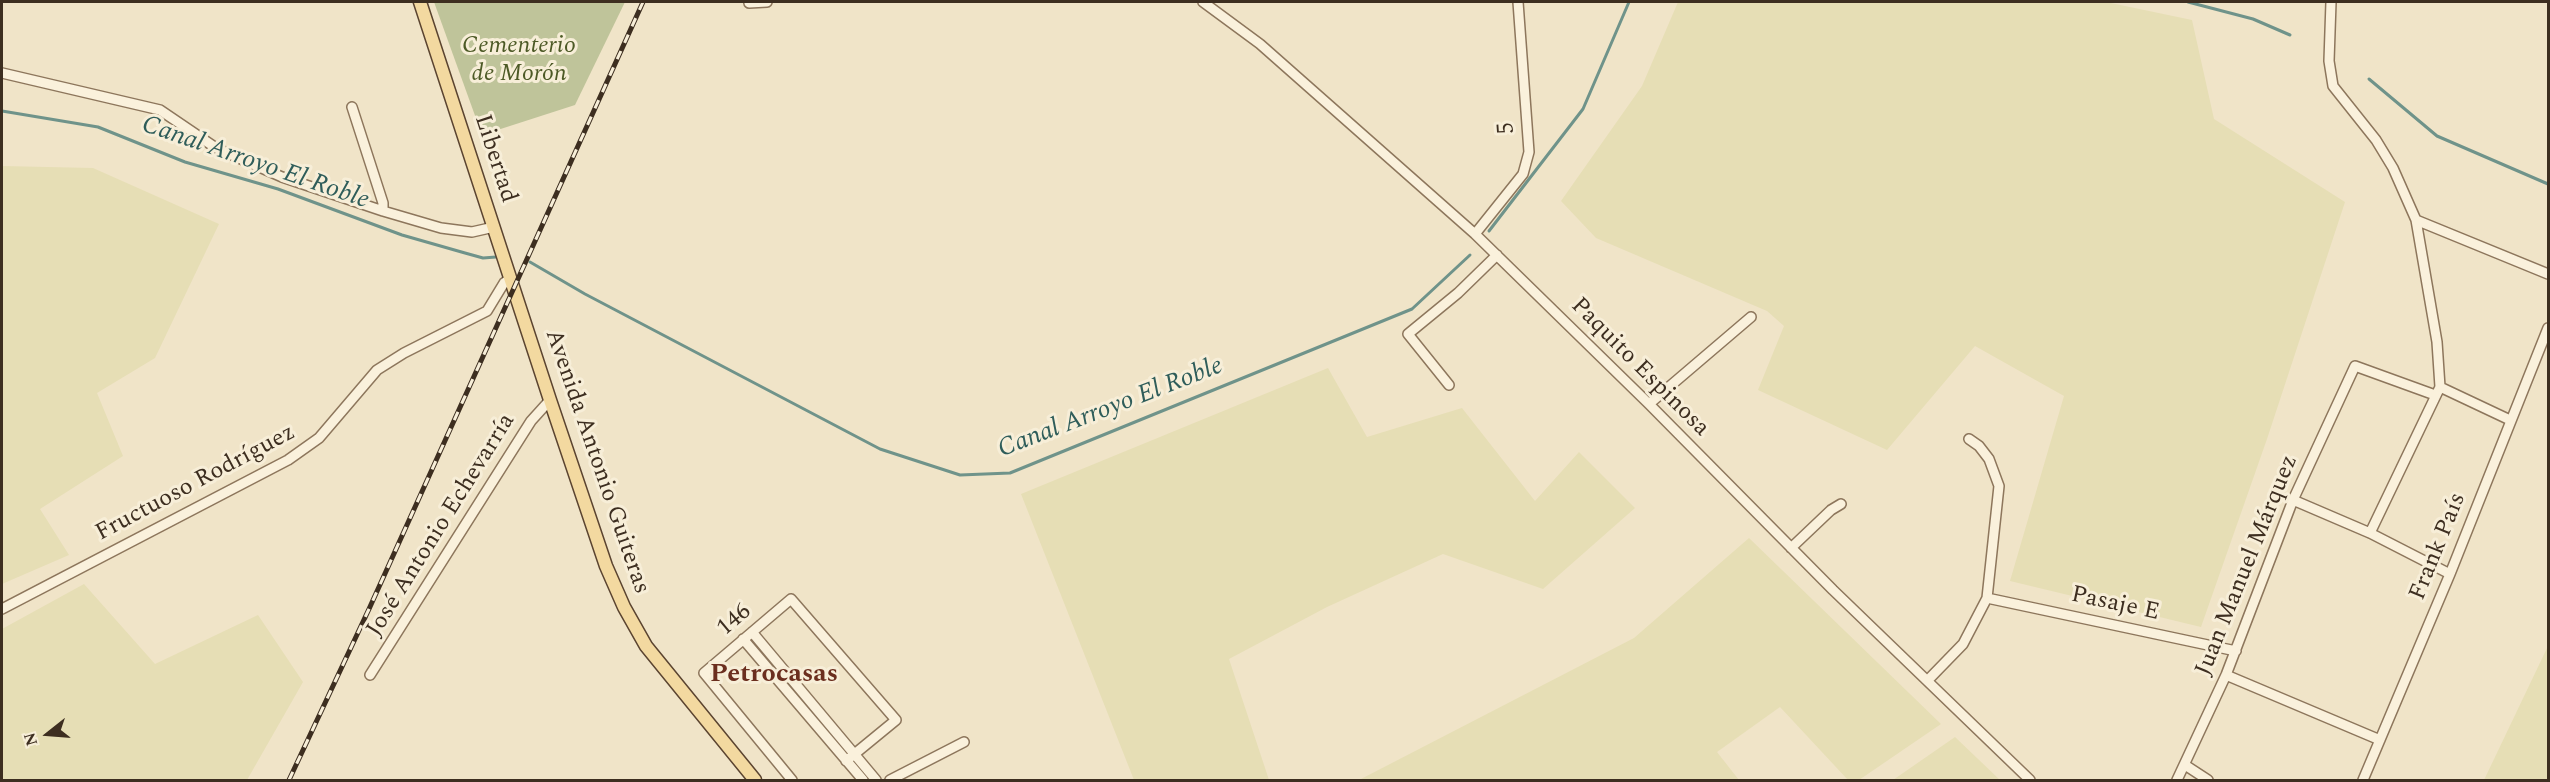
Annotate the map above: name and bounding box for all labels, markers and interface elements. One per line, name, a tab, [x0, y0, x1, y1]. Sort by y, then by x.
park label: Cementerio de Morón	[462, 33, 576, 89]
water label: Canal Arroyo El Roble	[137, 110, 373, 218]
street label: Libertad	[466, 111, 522, 207]
street label: 5	[1493, 121, 1523, 135]
street label: Paquito Espinosa	[1564, 293, 1714, 443]
street label: Avenida Antonio Guiteras	[537, 326, 655, 598]
water label: Canal Arroyo El Roble	[994, 352, 1228, 466]
street label: José Antonio Echevarría	[361, 409, 523, 643]
street label: Fructuoso Rodríguez	[91, 419, 301, 549]
street label: Juan Manuel Márquez	[2191, 451, 2305, 681]
street label: Frank País	[2404, 489, 2474, 605]
street label: Pasaje E	[2068, 582, 2162, 628]
street label: 146	[712, 598, 758, 644]
district label: Petrocasas	[710, 660, 838, 692]
north arrow	[18, 704, 78, 764]
text: N	[17, 730, 44, 749]

